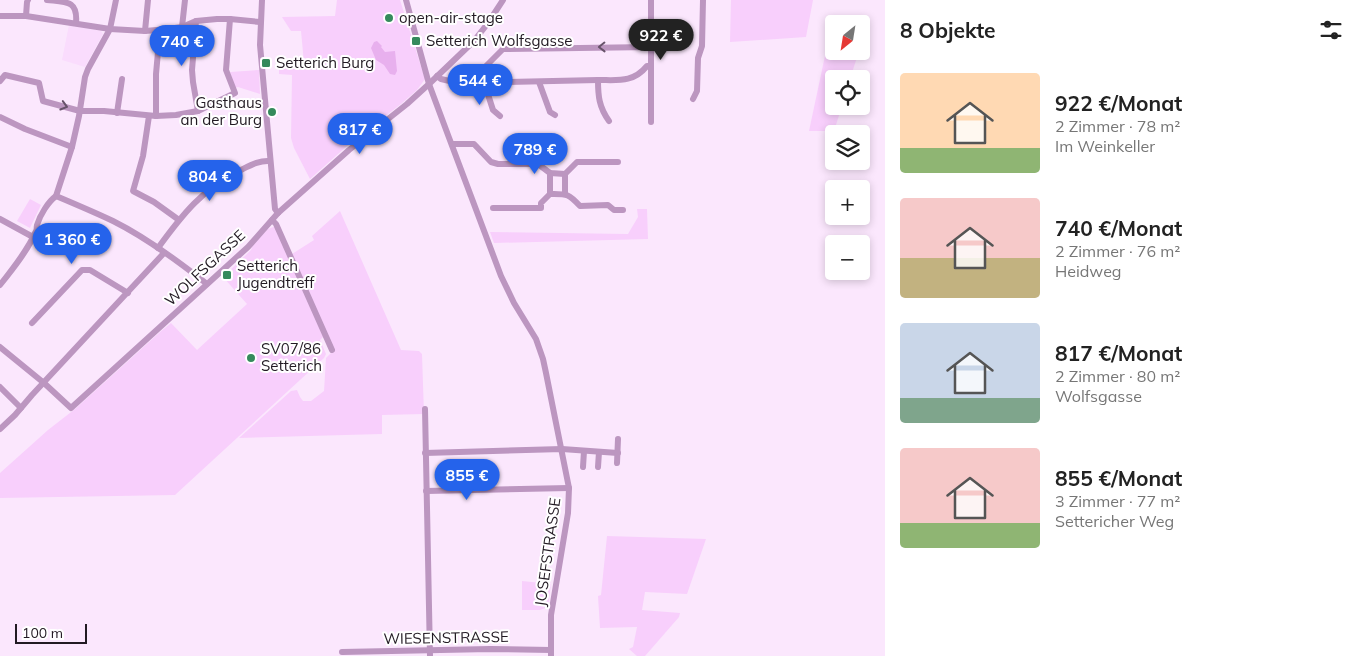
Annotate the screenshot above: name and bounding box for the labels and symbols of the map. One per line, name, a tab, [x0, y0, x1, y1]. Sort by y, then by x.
place label: open-air-stage	[399, 8, 503, 27]
marker: open-air-stage	[383, 12, 395, 24]
north arrow	[825, 15, 870, 60]
pin: 922 €	[626, 18, 696, 61]
pin: 740 €	[147, 24, 217, 67]
place label: Setterich Wolfsgasse	[426, 31, 573, 50]
marker: Setterich Wolfsgasse	[410, 35, 422, 47]
one-way arrow	[598, 42, 606, 53]
place label: Setterich Burg	[276, 53, 374, 72]
marker: Setterich Burg	[260, 57, 272, 69]
pin: 544 €	[445, 64, 515, 106]
place label: Gasthaus an der Burg	[181, 93, 262, 129]
one-way arrow	[60, 101, 68, 111]
marker: Gasthaus an der Burg	[266, 106, 278, 118]
pin: 817 €	[325, 112, 395, 155]
pin: 789 €	[500, 132, 570, 175]
pin: 804 €	[175, 160, 245, 202]
pin: 1 360 €	[26, 222, 118, 265]
street label: WOLFSGASSE	[161, 225, 249, 310]
place label: Setterich Jugendtreff	[237, 256, 315, 292]
marker: Setterich Jugendtreff	[221, 269, 233, 281]
place label: SV07/86 Setterich	[261, 339, 322, 375]
marker: SV07/86 Setterich	[245, 352, 257, 364]
pin: 855 €	[432, 458, 502, 501]
street label: JOSEFSTRASSE	[530, 496, 565, 608]
scale bar	[15, 621, 88, 644]
street label: WIESENSTRASSE	[383, 627, 509, 648]

